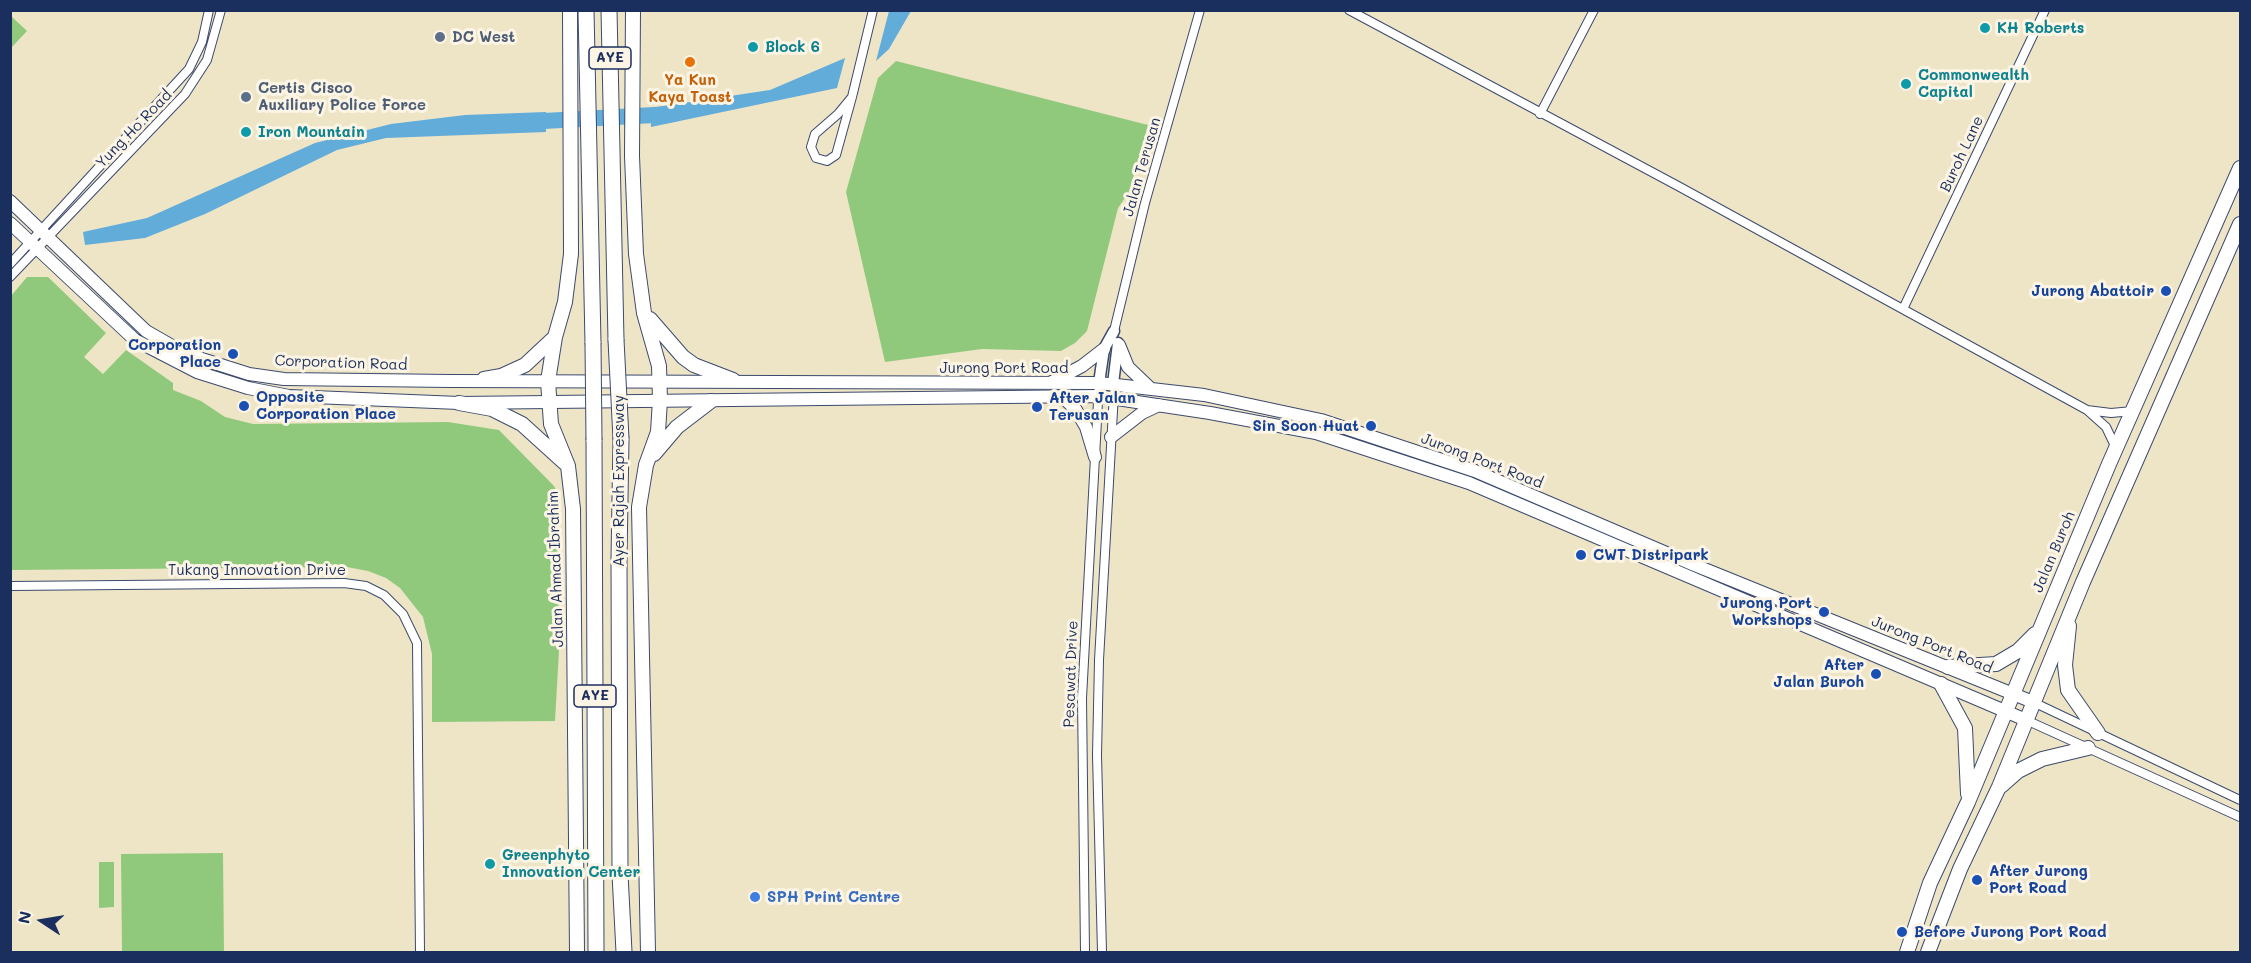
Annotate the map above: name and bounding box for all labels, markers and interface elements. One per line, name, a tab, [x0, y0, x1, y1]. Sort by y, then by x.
place label: KH Roberts	[1997, 19, 2084, 37]
marker: KH Roberts	[1978, 21, 1992, 35]
place label: DC West	[452, 28, 515, 46]
marker: DC West	[433, 30, 447, 44]
place label: Block 6	[765, 38, 820, 56]
marker: Block 6	[746, 40, 760, 54]
road number: AYE	[589, 47, 631, 69]
marker: Ya Kun Kaya Toast	[683, 55, 697, 69]
place label: Commonwealth Capital	[1918, 66, 2029, 101]
place label: Ya Kun Kaya Toast	[648, 71, 732, 106]
marker: Commonwealth Capital	[1899, 77, 1913, 91]
place label: Certis Cisco Auxiliary Police Force	[258, 79, 426, 114]
street label: Yung Ho Road	[92, 86, 176, 172]
marker: Certis Cisco Auxiliary Police Force	[239, 90, 253, 104]
street label: Buroh Lane	[1937, 113, 1987, 195]
street label: Jalan Terusan	[1119, 115, 1165, 219]
place label: Iron Mountain	[258, 123, 365, 141]
marker: Iron Mountain	[239, 125, 253, 139]
place label: Jurong Abattoir	[2031, 282, 2154, 300]
marker: Jurong Abattoir	[2159, 284, 2173, 298]
place label: Corporation Place	[128, 336, 221, 371]
marker: Corporation Place	[226, 347, 240, 361]
street label: Corporation Road	[274, 352, 408, 374]
street label: Jurong Port Road	[939, 359, 1069, 377]
place label: Opposite Corporation Place	[256, 388, 396, 423]
place label: After Jalan Terusan	[1049, 389, 1136, 424]
street label: Ayer Rajah Expressway	[610, 395, 628, 567]
marker: Opposite Corporation Place	[237, 399, 251, 413]
marker: After Jalan Terusan	[1030, 400, 1044, 414]
place label: Sin Soon Huat	[1252, 417, 1359, 435]
marker: Sin Soon Huat	[1364, 419, 1378, 433]
street label: Jurong Port Road	[1419, 429, 1545, 493]
street label: Jalan Ahmad Ibrahim	[544, 491, 568, 647]
street label: Jalan Buroh	[2029, 509, 2079, 595]
place label: CWT Distripark	[1593, 546, 1709, 564]
marker: CWT Distripark	[1574, 548, 1588, 562]
street label: Tukang Innovation Drive	[168, 561, 346, 579]
place label: Jurong Port Workshops	[1720, 594, 1812, 629]
marker: Jurong Port Workshops	[1817, 605, 1831, 619]
street label: Jurong Port Road	[1869, 612, 1995, 678]
street label: Pesawat Drive	[1060, 620, 1082, 728]
place label: After Jalan Buroh	[1773, 656, 1864, 691]
marker: After Jalan Buroh	[1869, 667, 1883, 681]
road number: AYE	[574, 685, 616, 707]
place label: Greenphyto Innovation Center	[502, 846, 640, 881]
marker: Greenphyto Innovation Center	[483, 857, 497, 871]
place label: After Jurong Port Road	[1989, 862, 2088, 897]
marker: After Jurong Port Road	[1970, 873, 1984, 887]
place label: SPH Print Centre	[767, 888, 900, 906]
marker: SPH Print Centre	[748, 890, 762, 904]
north arrow	[12, 891, 72, 951]
text: N	[12, 909, 35, 925]
place label: Before Jurong Port Road	[1914, 923, 2106, 941]
marker: Before Jurong Port Road	[1895, 925, 1909, 939]

